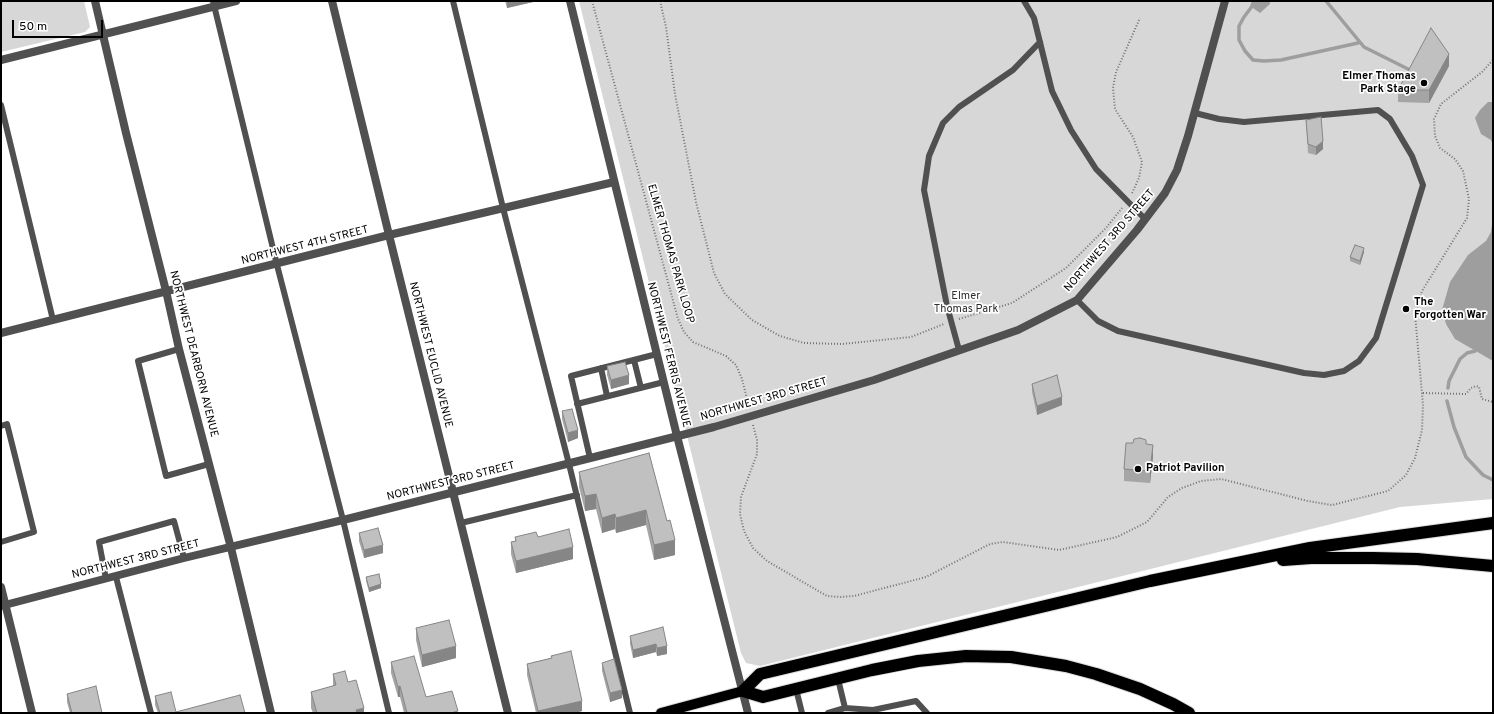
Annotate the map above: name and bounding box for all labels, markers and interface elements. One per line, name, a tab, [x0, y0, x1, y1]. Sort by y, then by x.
scale bar	[14, 12, 105, 38]
text: 50 m	[19, 19, 47, 35]
place label: Elmer Thomas Park Stage	[1342, 70, 1416, 96]
marker: Elmer Thomas Park Stage	[1419, 78, 1429, 88]
street label: ELMER THOMAS PARK LOOP	[644, 183, 696, 325]
street label: NORTHWEST 3RD STREET	[1062, 187, 1158, 295]
street label: NORTHWEST 4TH STREET	[240, 224, 370, 268]
street label: NORTHWEST DEARBORN AVENUE	[166, 269, 220, 439]
street label: NORTHWEST EUCLID AVENUE	[405, 281, 455, 429]
street label: NORTHWEST FERRIS AVENUE	[644, 281, 692, 429]
park label: Elmer Thomas Park	[934, 290, 998, 316]
place label: The Forgotten War	[1414, 296, 1486, 322]
marker: The Forgotten War	[1401, 304, 1411, 314]
street label: NORTHWEST 3RD STREET	[699, 376, 829, 424]
street label: NORTHWEST 3RD STREET	[386, 460, 516, 504]
place label: Patriot Pavilion	[1146, 462, 1224, 476]
marker: Patriot Pavilion	[1133, 464, 1143, 474]
street label: NORTHWEST 3RD STREET	[71, 538, 201, 582]

